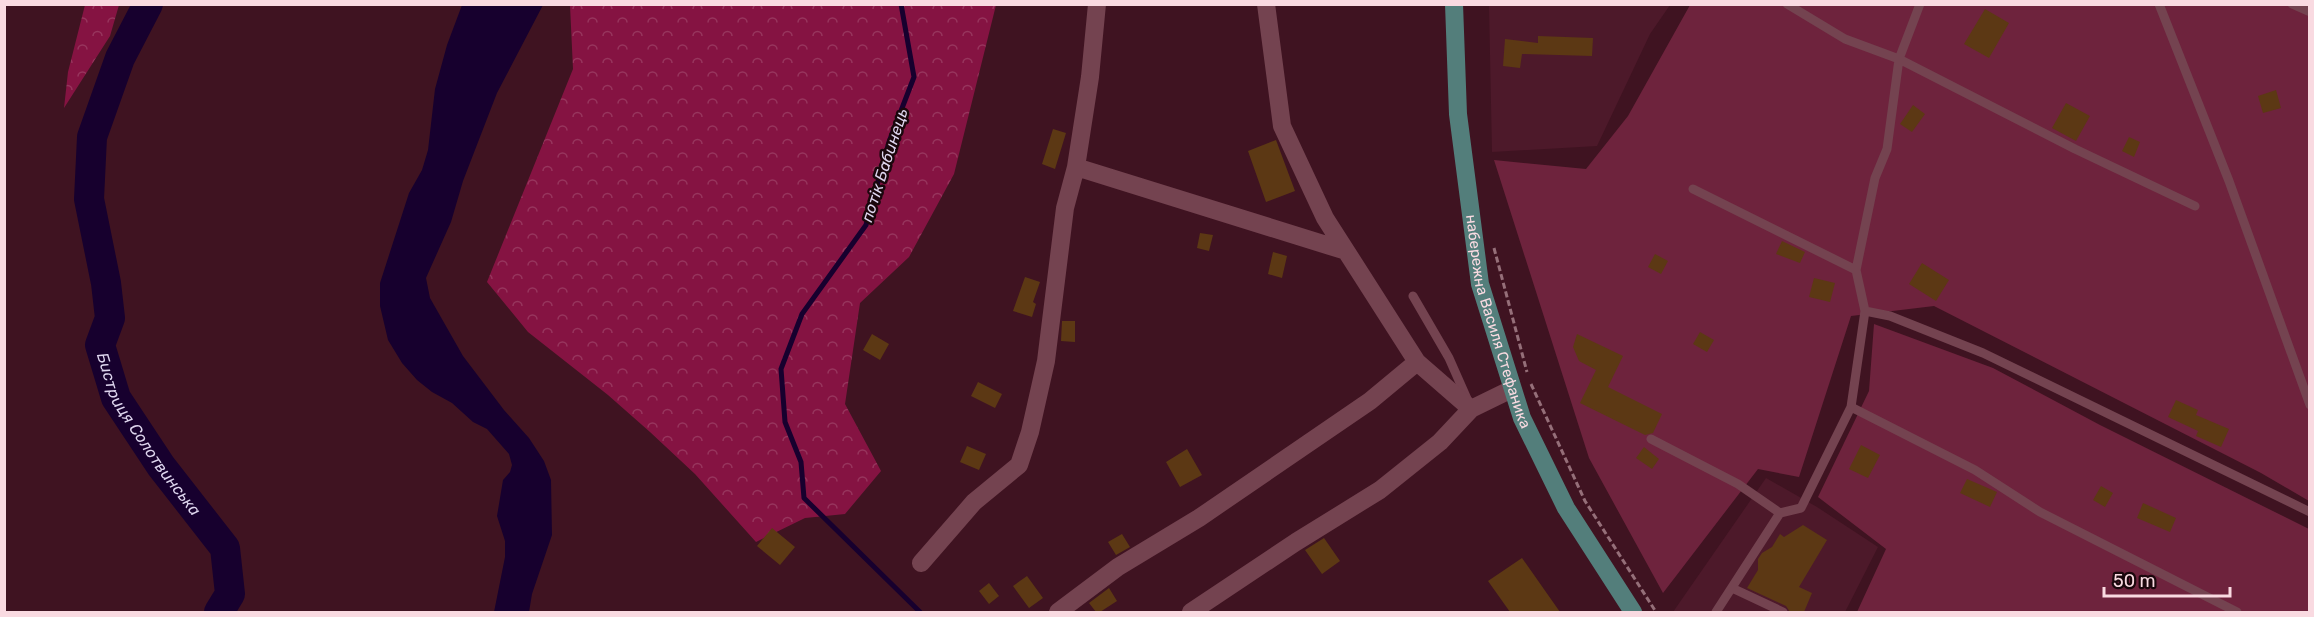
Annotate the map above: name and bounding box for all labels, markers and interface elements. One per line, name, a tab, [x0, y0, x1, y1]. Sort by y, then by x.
water label: потік Бабинець	[857, 106, 912, 224]
street label: набережна Василя Стефаника	[1462, 213, 1535, 431]
water label: Бистриця Солотвинська	[93, 350, 205, 519]
scale bar	[2104, 560, 2230, 598]
text: 50 m	[2113, 570, 2156, 592]

